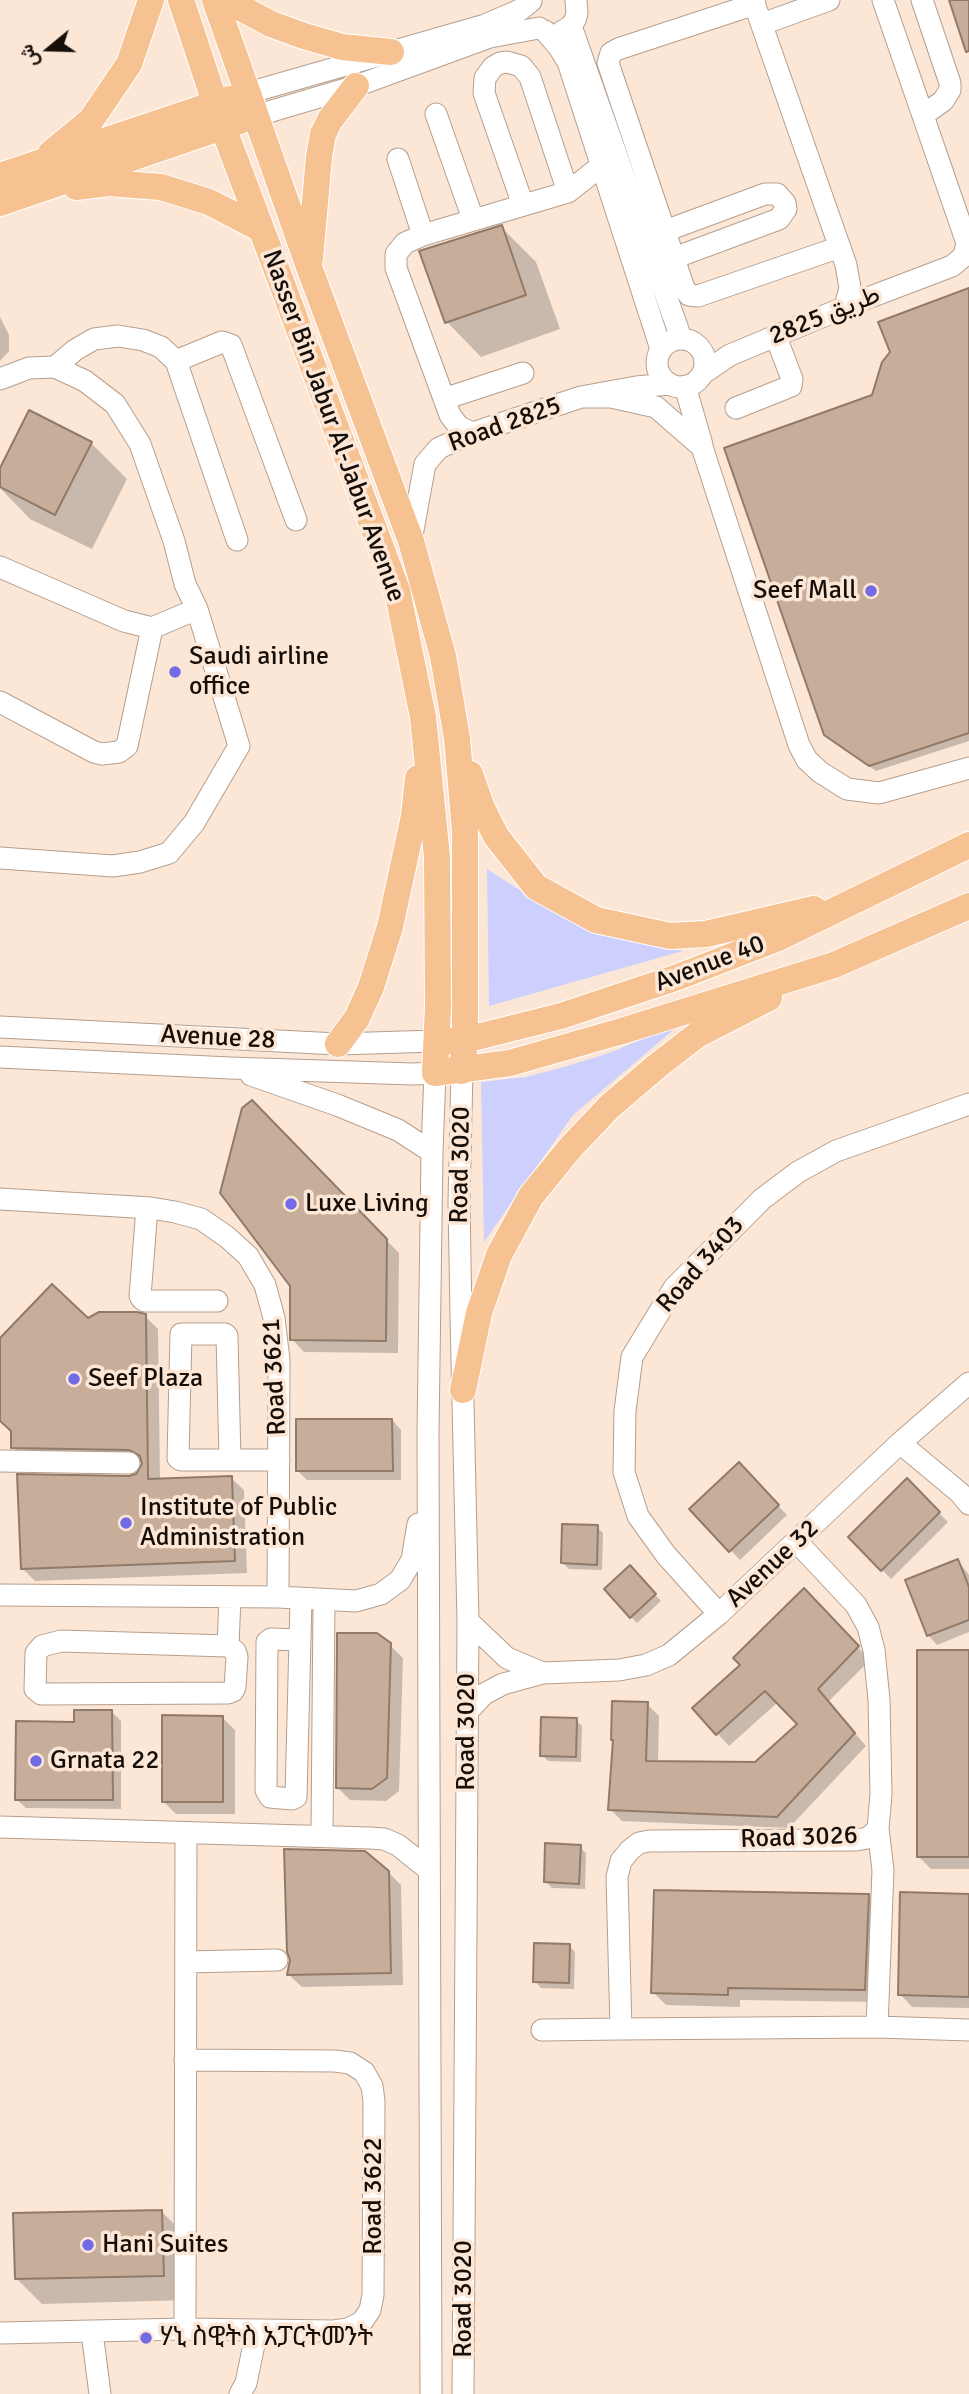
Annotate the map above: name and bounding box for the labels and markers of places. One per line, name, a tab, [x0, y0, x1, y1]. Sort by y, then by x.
place label: Seef Mall	[753, 575, 857, 607]
marker: Seef Mall	[863, 583, 879, 599]
place label: Saudi airline office	[189, 641, 329, 702]
marker: Saudi airline office	[167, 664, 183, 680]
place label: Luxe Living	[305, 1188, 429, 1220]
marker: Luxe Living	[283, 1196, 299, 1212]
place label: Seef Plaza	[88, 1363, 203, 1395]
marker: Seef Plaza	[66, 1371, 82, 1387]
place label: Institute of Public Administration	[140, 1492, 337, 1554]
marker: Institute of Public Administration	[118, 1515, 134, 1531]
place label: Grnata 22	[50, 1745, 159, 1777]
marker: Grnata 22	[28, 1753, 44, 1769]
place label: Hani Suites	[102, 2229, 228, 2261]
marker: Hani Suites	[80, 2237, 96, 2253]
place label: ሃኒ ስዊትስ አፓርትመንት	[160, 2322, 373, 2354]
marker: ሃኒ ስዊትስ አፓርትመንት	[138, 2330, 154, 2346]

